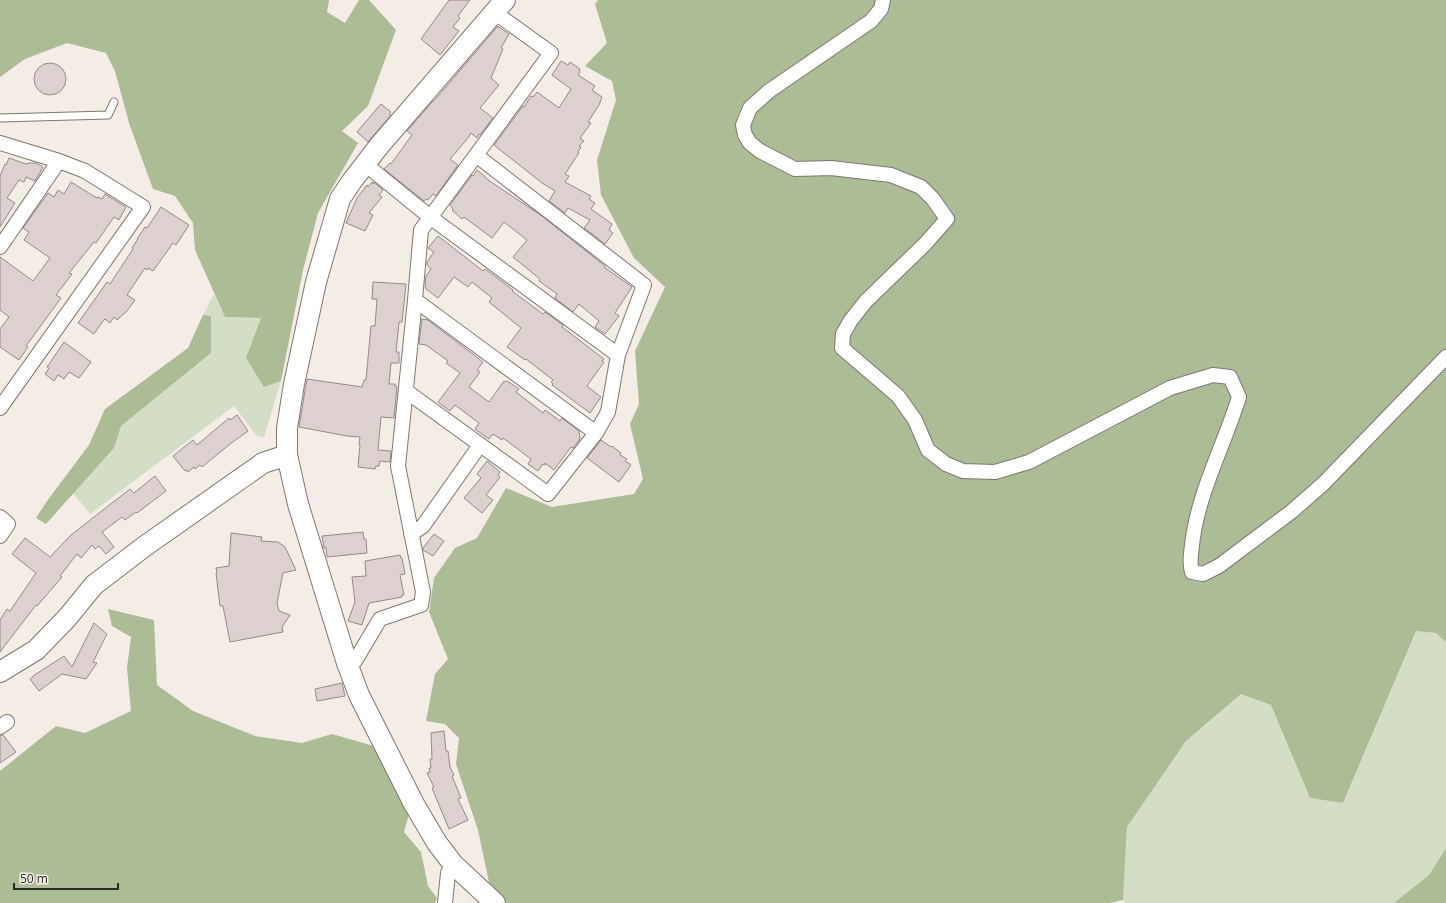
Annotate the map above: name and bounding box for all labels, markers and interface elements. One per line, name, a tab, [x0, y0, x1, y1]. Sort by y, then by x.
scale bar	[14, 865, 118, 891]
text: 50 m	[20, 870, 48, 887]

